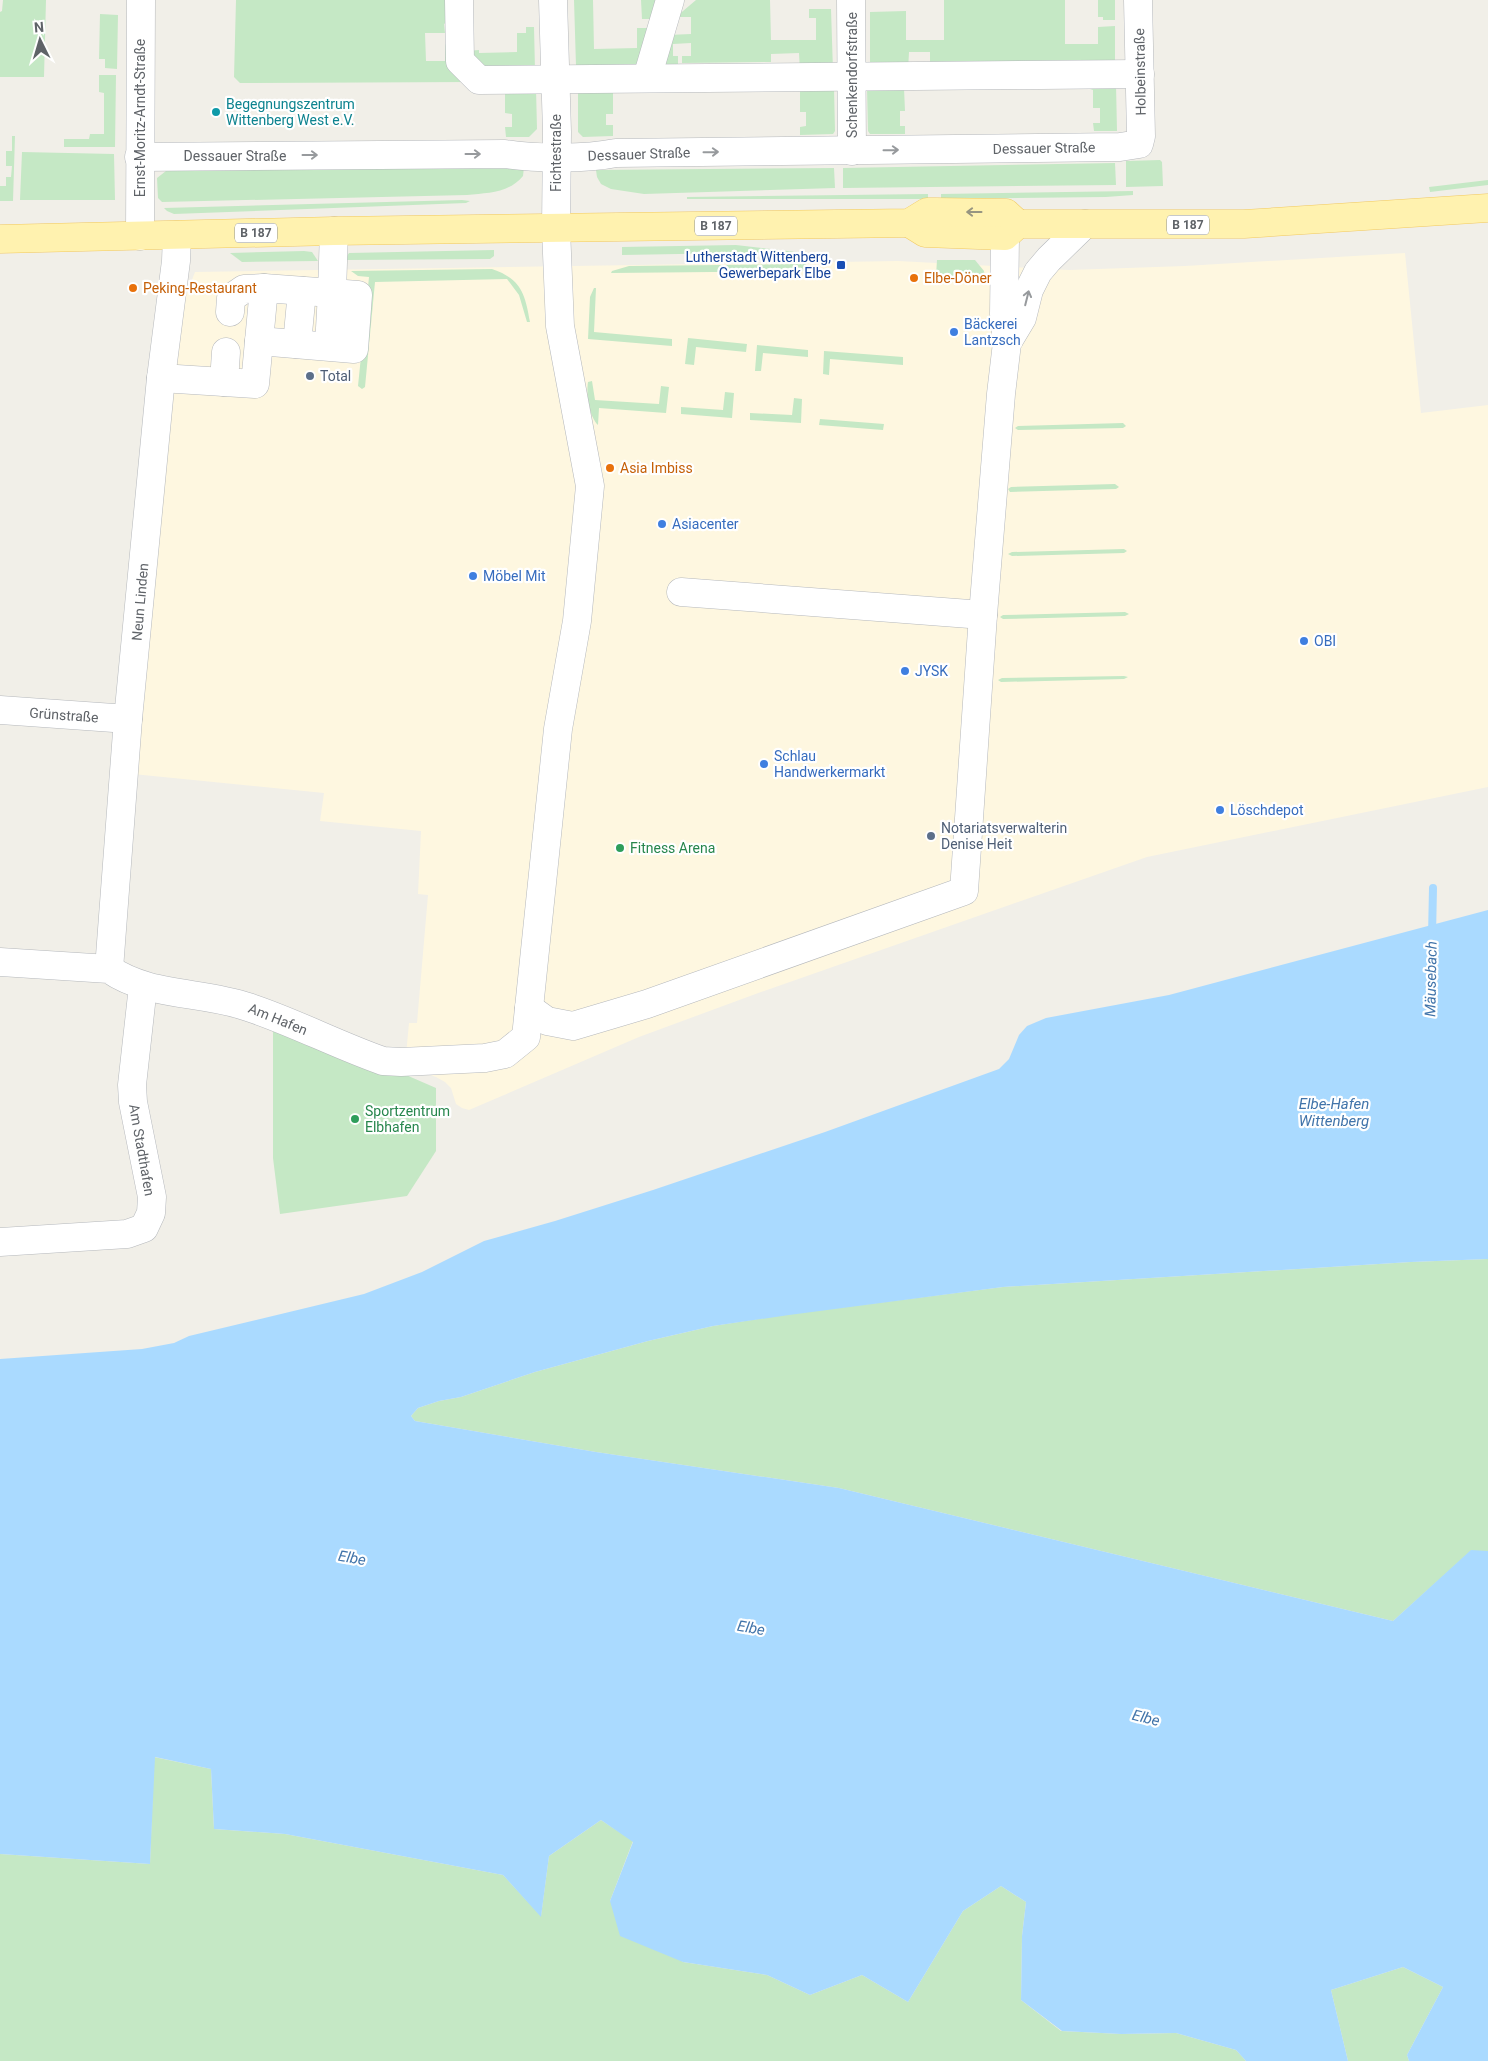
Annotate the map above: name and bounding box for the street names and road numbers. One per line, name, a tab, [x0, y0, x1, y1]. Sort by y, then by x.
street label: Schenkendorfstraße	[844, 12, 860, 138]
street label: Holbeinstraße	[1131, 28, 1149, 116]
street label: Ernst-Moritz-Arndt-Straße	[132, 39, 148, 197]
street label: Fichtestraße	[548, 114, 564, 192]
street label: Dessauer Straße	[992, 139, 1096, 157]
street label: Dessauer Straße	[587, 144, 691, 164]
street label: Dessauer Straße	[184, 148, 286, 164]
road number: B 187	[1167, 216, 1209, 234]
road number: B 187	[695, 217, 737, 236]
road number: B 187	[235, 224, 277, 242]
street label: Neun Linden	[129, 562, 151, 642]
street label: Grünstraße	[29, 705, 99, 725]
street label: Am Hafen	[246, 1000, 310, 1038]
street label: Am Stadthafen	[126, 1103, 158, 1197]

